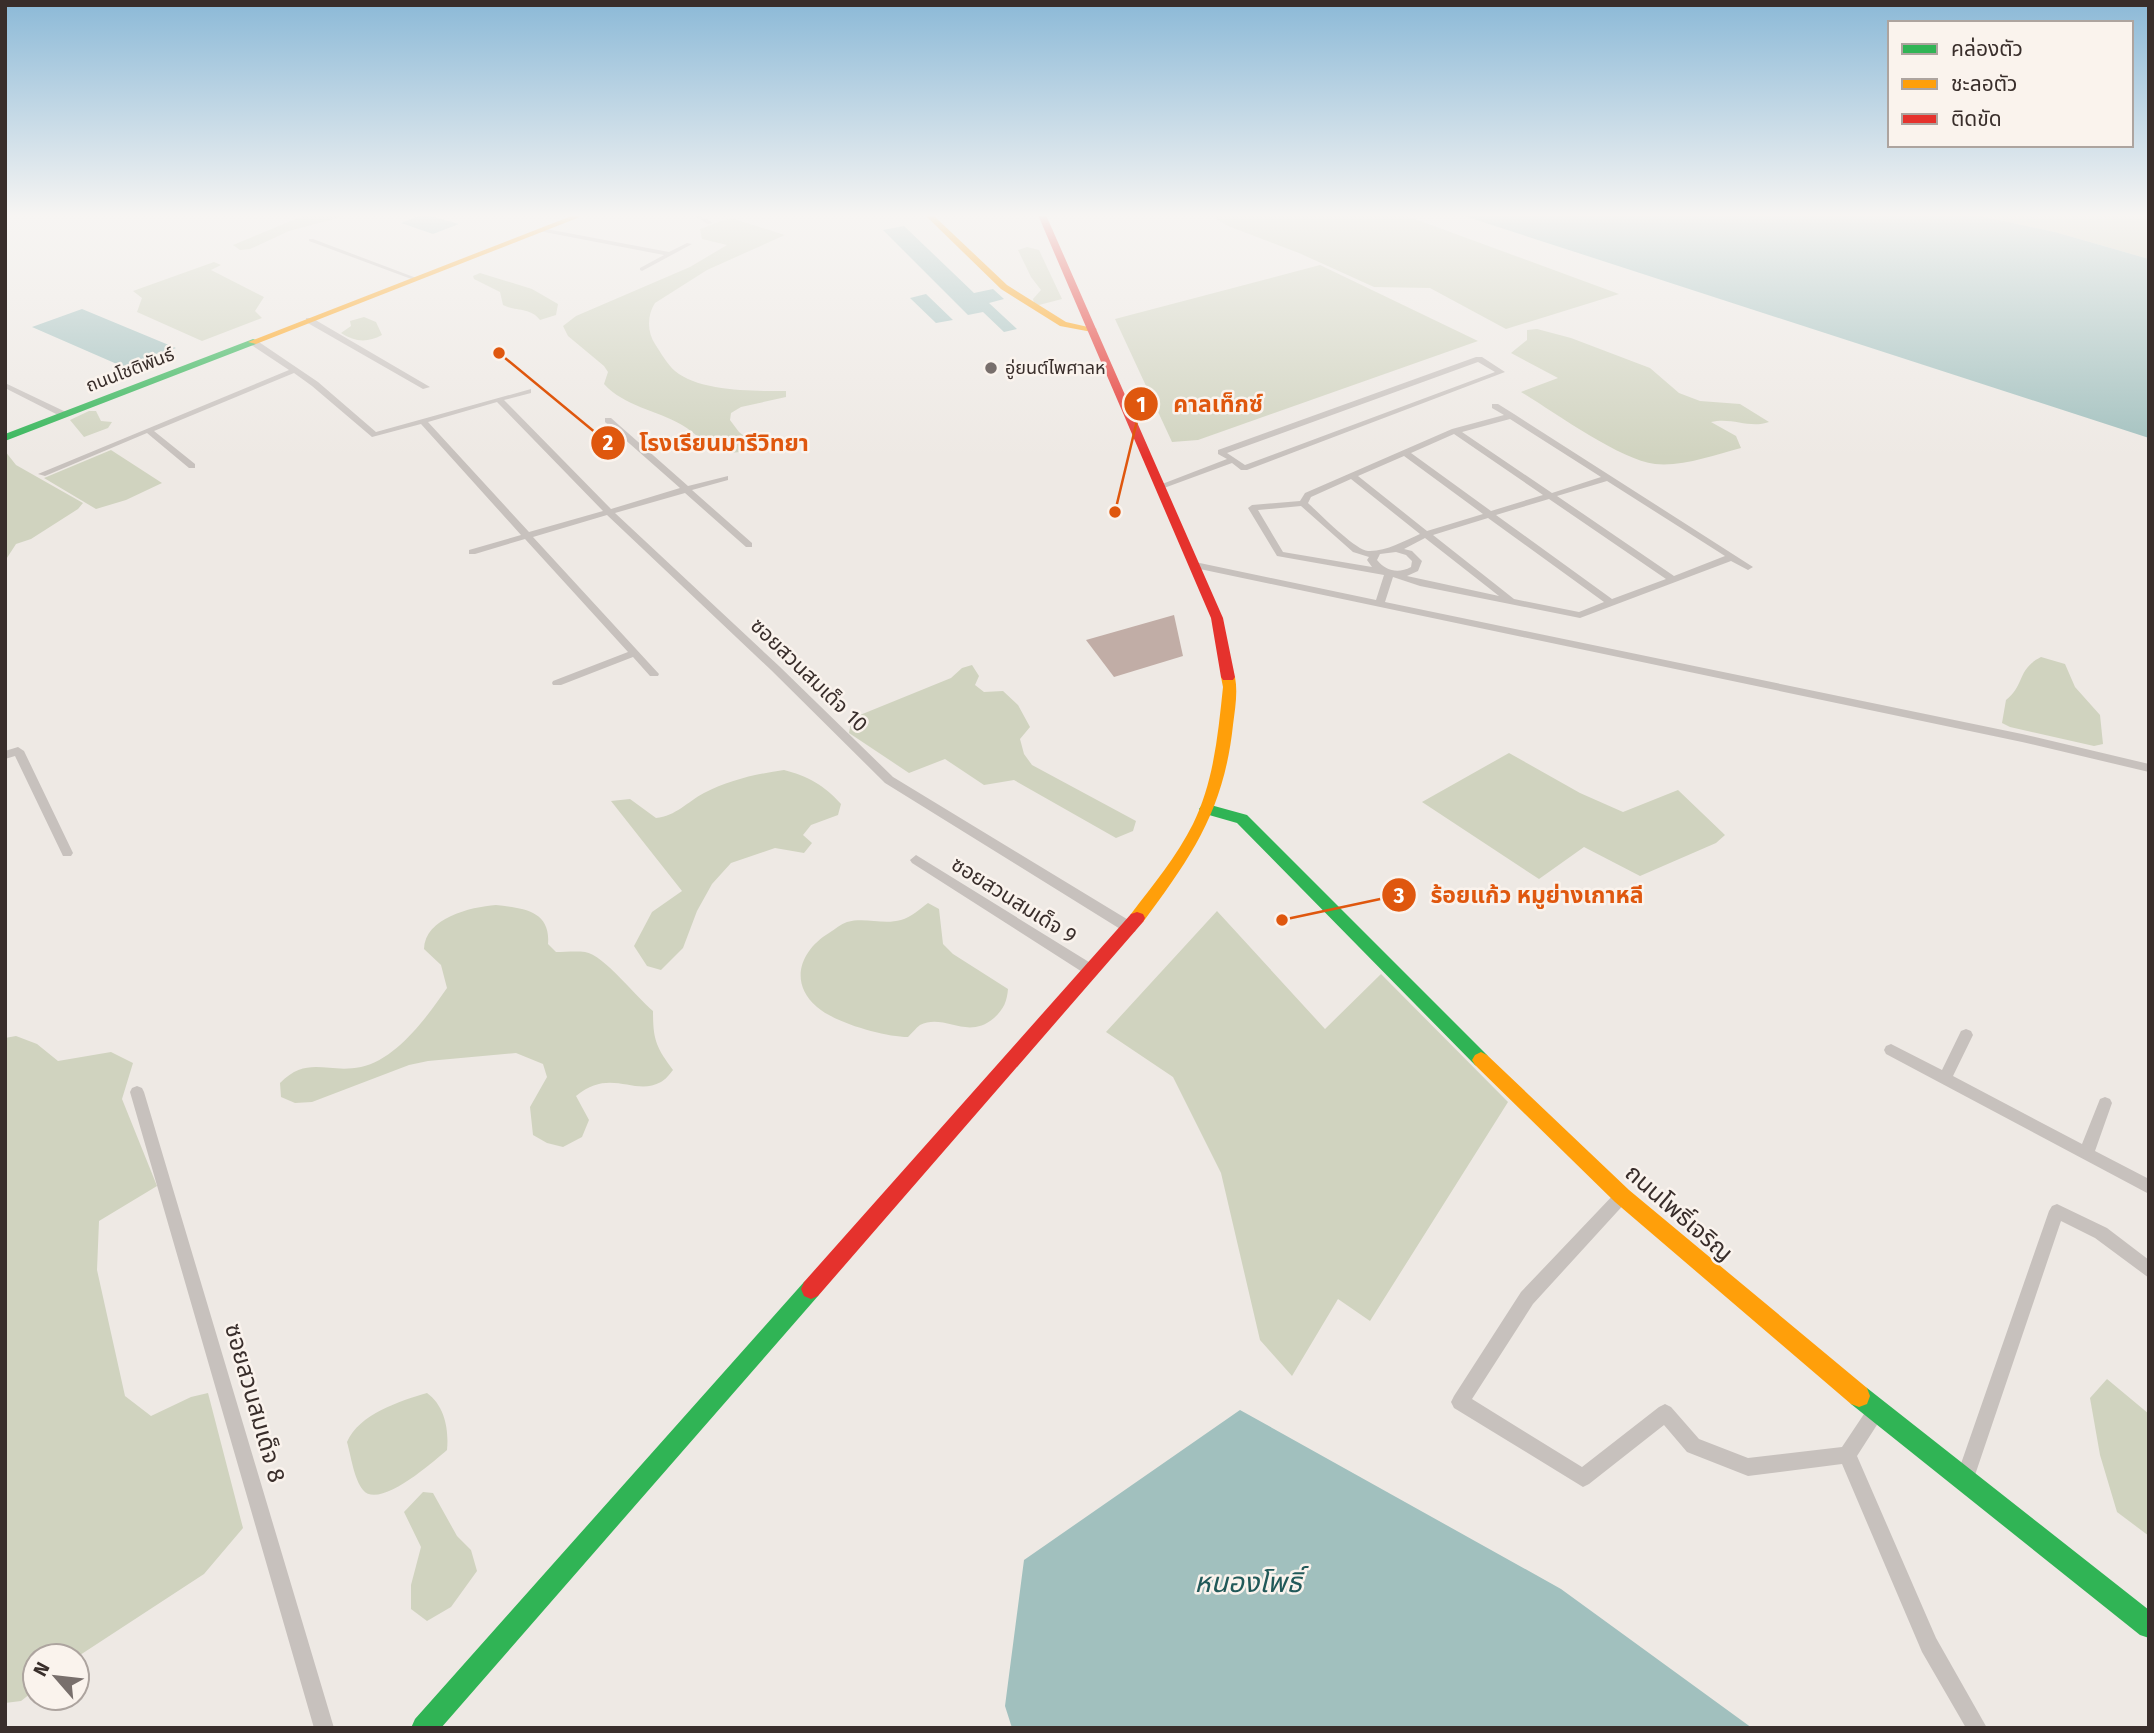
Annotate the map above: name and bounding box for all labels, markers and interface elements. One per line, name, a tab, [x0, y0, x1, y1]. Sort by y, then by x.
legend	[1888, 21, 2133, 147]
text: คล่องตัว	[1951, 36, 2023, 62]
text: ชะลอตัว	[1951, 71, 2017, 97]
text: ติดขัด	[1951, 106, 2002, 132]
street label: ถนนโชติพันธ์	[83, 343, 178, 397]
place label: อู่ยนต์ไพศาลห	[1005, 357, 1106, 380]
marker: อู่ยนต์ไพศาลห	[983, 360, 999, 376]
callout: คาลเท็กซ์	[1124, 382, 1276, 426]
text: คาลเท็กซ์	[1173, 390, 1263, 418]
text: 1	[1136, 392, 1146, 418]
callout: โรงเรียนมารีวิทยา	[590, 421, 823, 465]
text: โรงเรียนมารีวิทยา	[639, 429, 809, 457]
text: 2	[603, 430, 614, 456]
street label: ซอยสวนสมเด็จ 10	[745, 613, 873, 737]
street label: ซอยสวนสมเด็จ 9	[946, 851, 1082, 949]
callout: ร้อยแก้ว หมูย่างเกาหลี	[1382, 873, 1658, 917]
text: ร้อยแก้ว หมูย่างเกาหลี	[1430, 881, 1644, 909]
text: 3	[1393, 883, 1405, 909]
street label: ถนนโพธิ์เจริญ	[1620, 1158, 1739, 1267]
street label: ซอยสวนสมเด็จ 8	[219, 1320, 291, 1486]
water label: หนองโพธิ์	[1194, 1566, 1309, 1599]
north arrow	[21, 1642, 91, 1712]
text: N	[28, 1658, 55, 1680]

